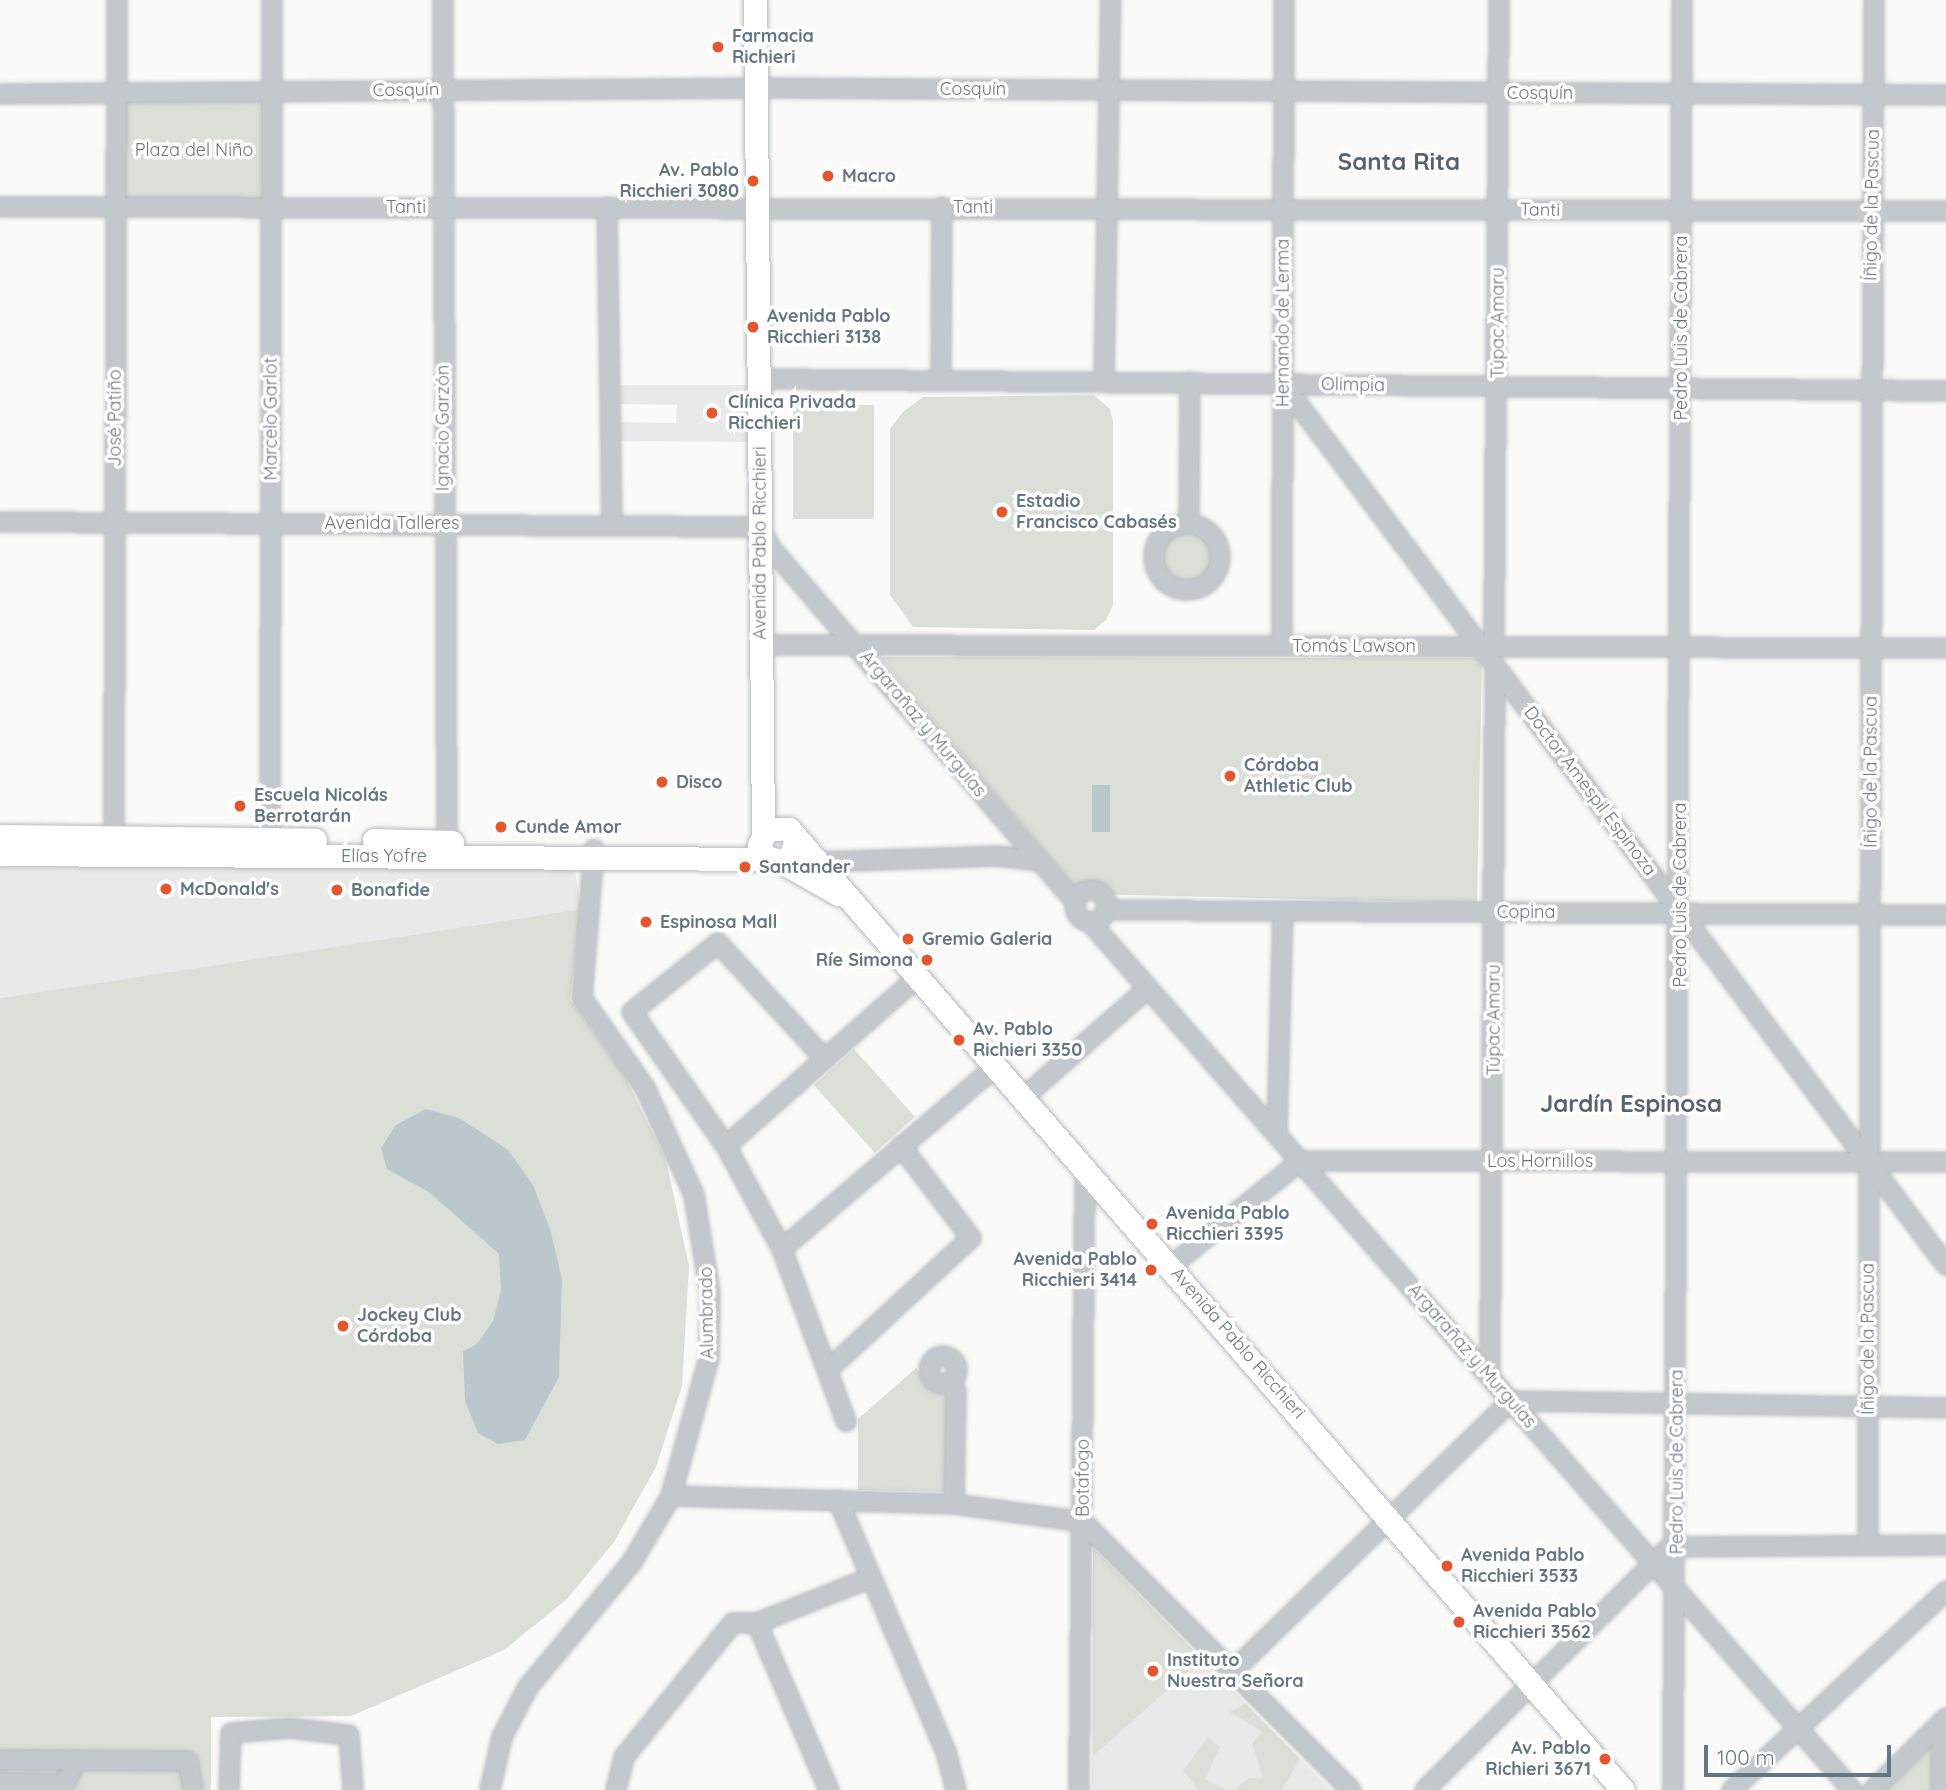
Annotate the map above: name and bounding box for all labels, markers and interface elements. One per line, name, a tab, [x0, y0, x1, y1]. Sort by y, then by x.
place label: Farmacia Richieri	[732, 26, 814, 68]
marker: Farmacia Richieri	[710, 39, 726, 55]
street label: Cosquín	[940, 78, 1006, 100]
street label: Cosquín	[373, 79, 439, 101]
street label: Cosquín	[1507, 82, 1573, 104]
street label: Íñigo de la Pascua	[1860, 129, 1884, 281]
park label: Plaza del Niño	[135, 139, 253, 161]
district label: Santa Rita	[1338, 148, 1460, 176]
place label: Av. Pablo Ricchieri 3080	[620, 160, 739, 202]
place label: Macro	[842, 165, 896, 187]
marker: Macro	[820, 168, 836, 184]
marker: Av. Pablo Ricchieri 3080	[745, 173, 761, 189]
street label: Tanti	[386, 196, 426, 218]
street label: Tanti	[953, 196, 993, 218]
street label: Tanti	[1520, 199, 1560, 221]
street label: Pedro Luis de Cabrera	[1670, 236, 1692, 420]
street label: Hernando de Lerma	[1272, 239, 1294, 407]
street label: Túpac Amaru	[1487, 267, 1509, 379]
place label: Avenida Pablo Ricchieri 3138	[767, 306, 891, 348]
marker: Avenida Pablo Ricchieri 3138	[745, 319, 761, 335]
street label: Marcelo Garlot	[260, 357, 282, 481]
street label: Ignacio Garzón	[432, 365, 454, 491]
street label: José Patiño	[104, 369, 126, 467]
street label: Olimpia	[1321, 374, 1385, 396]
place label: Clínica Privada Ricchieri	[728, 392, 856, 434]
marker: Clínica Privada Ricchieri	[702, 403, 722, 423]
street label: Avenida Pablo Ricchieri	[749, 446, 771, 640]
place label: Estadio Francisco Cabasés	[1016, 491, 1177, 534]
marker: Estadio Francisco Cabasés	[994, 504, 1010, 520]
street label: Avenida Talleres	[324, 512, 460, 534]
street label: Tomás Lawson	[1292, 635, 1416, 657]
street label: Argarañaz y Murguías	[855, 646, 991, 802]
street label: Íñigo de la Pascua	[1860, 696, 1882, 848]
street label: Doctor Amespil Espinoza	[1519, 702, 1661, 880]
place label: Córdoba Athletic Club	[1244, 755, 1353, 798]
marker: Córdoba Athletic Club	[1222, 768, 1238, 784]
place label: Disco	[676, 771, 722, 793]
marker: Disco	[654, 774, 670, 790]
place label: Escuela Nicolás Berrotarán	[254, 785, 388, 828]
marker: Escuela Nicolás Berrotarán	[232, 798, 248, 814]
street label: Pedro Luis de Cabrera	[1669, 803, 1691, 987]
place label: Cunde Amor	[515, 816, 622, 838]
marker: Cunde Amor	[493, 819, 509, 835]
street label: Elías Yofre	[341, 845, 427, 867]
place label: Santander	[759, 856, 851, 878]
marker: Santander	[737, 859, 753, 875]
place label: McDonald's	[180, 878, 279, 900]
place label: Bonafide	[351, 879, 430, 901]
marker: McDonald's	[158, 881, 174, 897]
marker: Bonafide	[329, 882, 345, 898]
street label: Copina	[1497, 901, 1555, 923]
place label: Espinosa Mall	[660, 911, 777, 933]
marker: Espinosa Mall	[638, 914, 654, 930]
place label: Gremio Galeria	[922, 928, 1052, 950]
marker: Gremio Galeria	[900, 931, 916, 947]
place label: Ríe Simona	[816, 949, 913, 971]
marker: Ríe Simona	[919, 952, 935, 968]
street label: Túpac Amaru	[1483, 964, 1505, 1076]
place label: Av. Pablo Richieri 3350	[973, 1019, 1082, 1062]
marker: Av. Pablo Richieri 3350	[951, 1032, 967, 1048]
district label: Jardín Espinosa	[1540, 1090, 1722, 1118]
street label: Los Hornillos	[1487, 1150, 1593, 1172]
place label: Avenida Pablo Ricchieri 3395	[1166, 1203, 1290, 1246]
marker: Avenida Pablo Ricchieri 3395	[1144, 1216, 1160, 1232]
place label: Avenida Pablo Ricchieri 3414	[1013, 1249, 1137, 1292]
marker: Avenida Pablo Ricchieri 3414	[1143, 1262, 1159, 1278]
street label: Avenida Pablo Ricchieri	[1166, 1263, 1310, 1423]
street label: Íñigo de la Pascua	[1857, 1263, 1879, 1415]
street label: Alumbrado	[695, 1266, 719, 1360]
street label: Argarañaz y Murguías	[1403, 1279, 1541, 1433]
place label: Jockey Club Córdoba	[357, 1305, 461, 1348]
marker: Jockey Club Córdoba	[335, 1318, 351, 1334]
street label: Pedro Luis de Cabrera	[1666, 1370, 1688, 1554]
street label: Botafogo	[1072, 1439, 1094, 1517]
place label: Avenida Pablo Ricchieri 3533	[1461, 1545, 1585, 1588]
marker: Avenida Pablo Ricchieri 3533	[1439, 1558, 1455, 1574]
place label: Avenida Pablo Ricchieri 3562	[1473, 1601, 1597, 1644]
marker: Avenida Pablo Ricchieri 3562	[1451, 1614, 1467, 1630]
place label: Instituto Nuestra Señora	[1167, 1650, 1304, 1692]
marker: Instituto Nuestra Señora	[1145, 1663, 1161, 1679]
scale bar	[1708, 1730, 1895, 1774]
place label: Av. Pablo Richieri 3671	[1485, 1738, 1591, 1780]
text: 100 m	[1717, 1744, 1775, 1770]
marker: Av. Pablo Richieri 3671	[1597, 1751, 1613, 1767]

